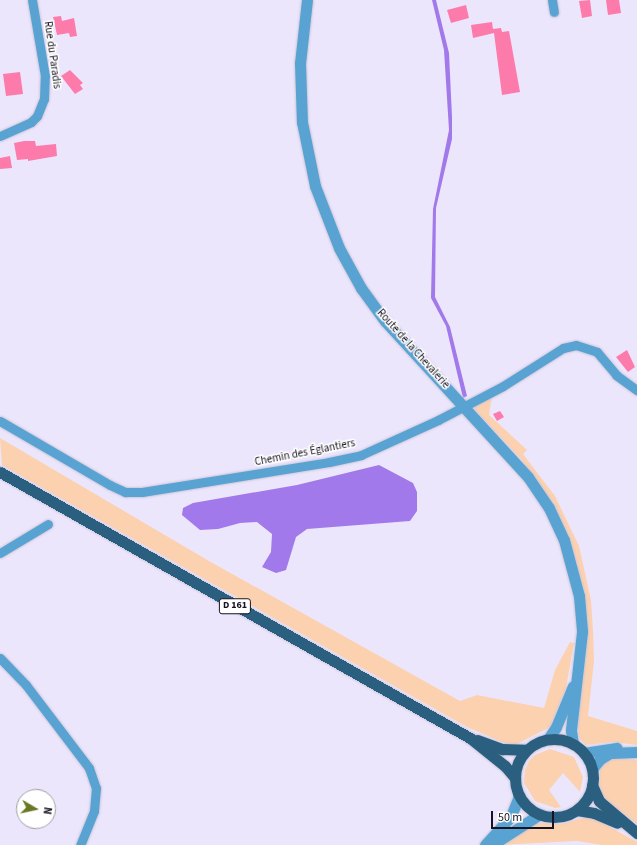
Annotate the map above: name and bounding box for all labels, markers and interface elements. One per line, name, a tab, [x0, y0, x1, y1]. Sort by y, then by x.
street label: Rue du Paradis	[41, 20, 63, 90]
street label: Route de la Chevalerie	[374, 307, 452, 391]
street label: Chemin des Églantiers	[254, 437, 356, 469]
road number: D 161	[218, 598, 252, 614]
north arrow	[16, 789, 56, 829]
scale bar	[493, 803, 556, 829]
text: N	[39, 806, 55, 816]
text: 50 m	[498, 809, 522, 826]

